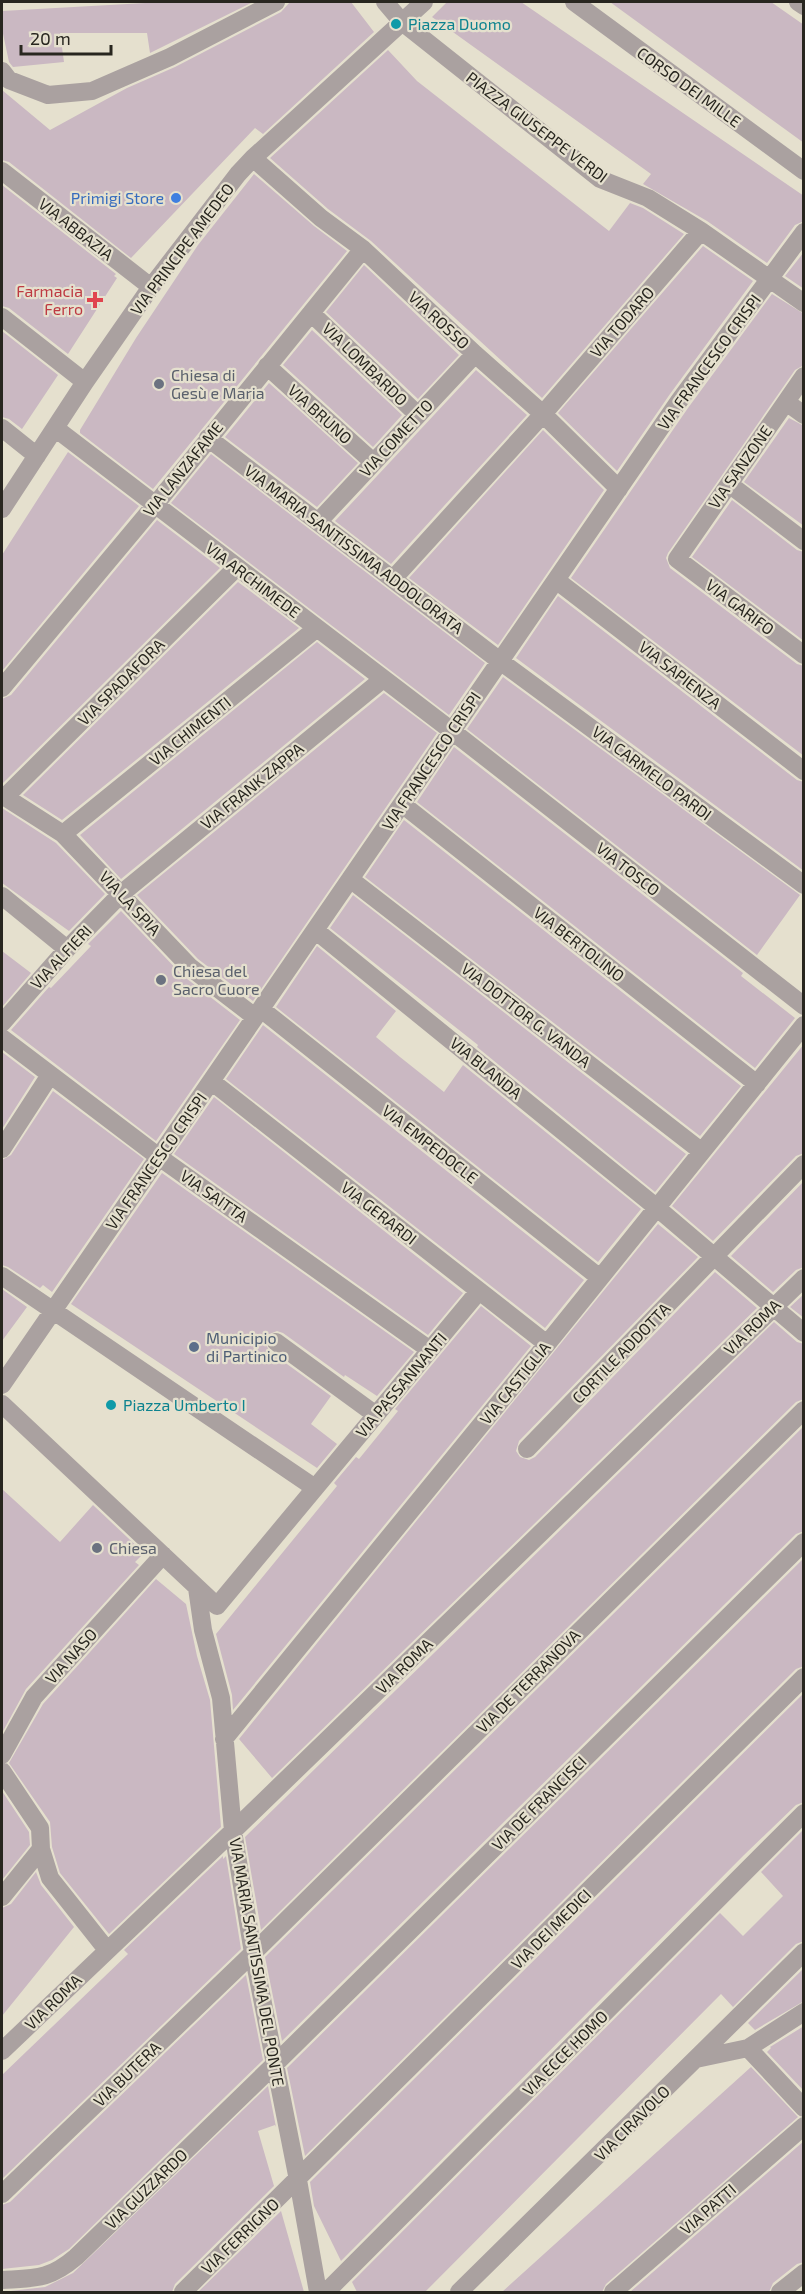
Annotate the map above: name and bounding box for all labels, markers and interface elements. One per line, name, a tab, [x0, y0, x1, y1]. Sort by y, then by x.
place label: Piazza Duomo	[408, 14, 511, 33]
marker: Piazza Duomo	[389, 17, 403, 31]
scale bar	[21, 18, 111, 56]
text: 20 m	[30, 27, 71, 49]
street label: CORSO DEI MILLE	[634, 43, 745, 131]
street label: PIAZZA GIUSEPPE VERDI	[463, 67, 612, 186]
street label: VIA PRINCIPE AMEDEO	[126, 179, 237, 318]
place label: Primigi Store	[71, 188, 164, 207]
marker: Primigi Store	[169, 191, 183, 205]
street label: VIA ABBAZIA	[35, 194, 118, 264]
place label: Farmacia Ferro	[16, 281, 83, 318]
street label: VIA TODARO	[586, 282, 658, 361]
street label: VIA ROSSO	[405, 287, 474, 353]
street label: VIA FRANCESCO CRISPI	[653, 290, 764, 433]
marker: Farmacia Ferro	[88, 293, 102, 307]
street label: VIA LOMBARDO	[319, 318, 412, 409]
place label: Chiesa di Gesù e Maria	[171, 365, 265, 402]
marker: Chiesa di Gesù e Maria	[152, 377, 166, 391]
street label: VIA BRUNO	[284, 380, 356, 447]
street label: VIA COMETTO	[355, 395, 436, 480]
street label: VIA LANZAFAME	[139, 417, 227, 520]
street label: VIA SANZONE	[704, 421, 775, 512]
street label: VIA MARIA SANTISSIMA ADDOLORATA	[241, 460, 467, 637]
street label: VIA ARCHIMEDE	[202, 538, 304, 621]
street label: VIA GARIFO	[702, 575, 778, 638]
street label: VIA SPADAFORA	[73, 634, 168, 729]
street label: VIA SAPIENZA	[635, 637, 725, 713]
street label: VIA FRANCESCO CRISPI	[377, 688, 484, 834]
street label: VIA CHIMENTI	[145, 692, 234, 769]
street label: VIA CARMELO PARDI	[589, 721, 716, 824]
street label: VIA FRANK ZAPPA	[196, 738, 307, 833]
street label: VIA TOSCO	[593, 838, 664, 899]
street label: VIA LA SPIA	[96, 867, 165, 939]
street label: VIA BERTOLINO	[530, 902, 628, 985]
street label: VIA ALFIERI	[26, 921, 95, 993]
street label: VIA DOTTOR G. VANDA	[458, 958, 595, 1071]
place label: Chiesa del Sacro Cuore	[173, 961, 260, 998]
marker: Chiesa del Sacro Cuore	[154, 973, 168, 987]
street label: VIA BLANDA	[447, 1033, 526, 1102]
street label: VIA FRANCESCO CRISPI	[101, 1089, 210, 1233]
street label: VIA EMPEDOCLE	[379, 1100, 482, 1187]
street label: VIA SAITTA	[177, 1165, 252, 1226]
street label: VIA GERARDI	[338, 1177, 421, 1248]
street label: VIA ROMA	[719, 1295, 784, 1358]
street label: CORTILE ADDOTTA	[568, 1298, 674, 1407]
place label: Municipio di Partinico	[206, 1328, 287, 1365]
street label: VIA PASSANNANTI	[351, 1328, 450, 1441]
street label: VIA CASTIGLIA	[475, 1337, 554, 1428]
marker: Municipio di Partinico	[187, 1340, 201, 1354]
place label: Piazza Umberto I	[123, 1395, 246, 1414]
marker: Piazza Umberto I	[104, 1398, 118, 1412]
place label: Chiesa	[109, 1538, 157, 1557]
marker: Chiesa	[90, 1541, 104, 1555]
street label: VIA NASO	[41, 1624, 100, 1687]
street label: VIA DE TERRANOVA	[472, 1625, 583, 1736]
street label: VIA ROMA	[371, 1634, 436, 1697]
street label: VIA DE FRANCISCI	[488, 1752, 590, 1854]
street label: VIA MARIA SANTISSIMA DEL PONTE	[226, 1836, 289, 2088]
street label: VIA DEI MEDICI	[507, 1885, 595, 1973]
street label: VIA ROMA	[20, 1970, 85, 2033]
street label: VIA ECCE HOMO	[518, 2006, 611, 2099]
street label: VIA BUTERA	[89, 2037, 164, 2110]
street label: VIA CIRAVOLO	[590, 2081, 673, 2164]
street label: VIA GUZZARDO	[101, 2145, 191, 2233]
street label: VIA PATTI	[676, 2179, 739, 2238]
street label: VIA FERRIGNO	[197, 2194, 282, 2277]

